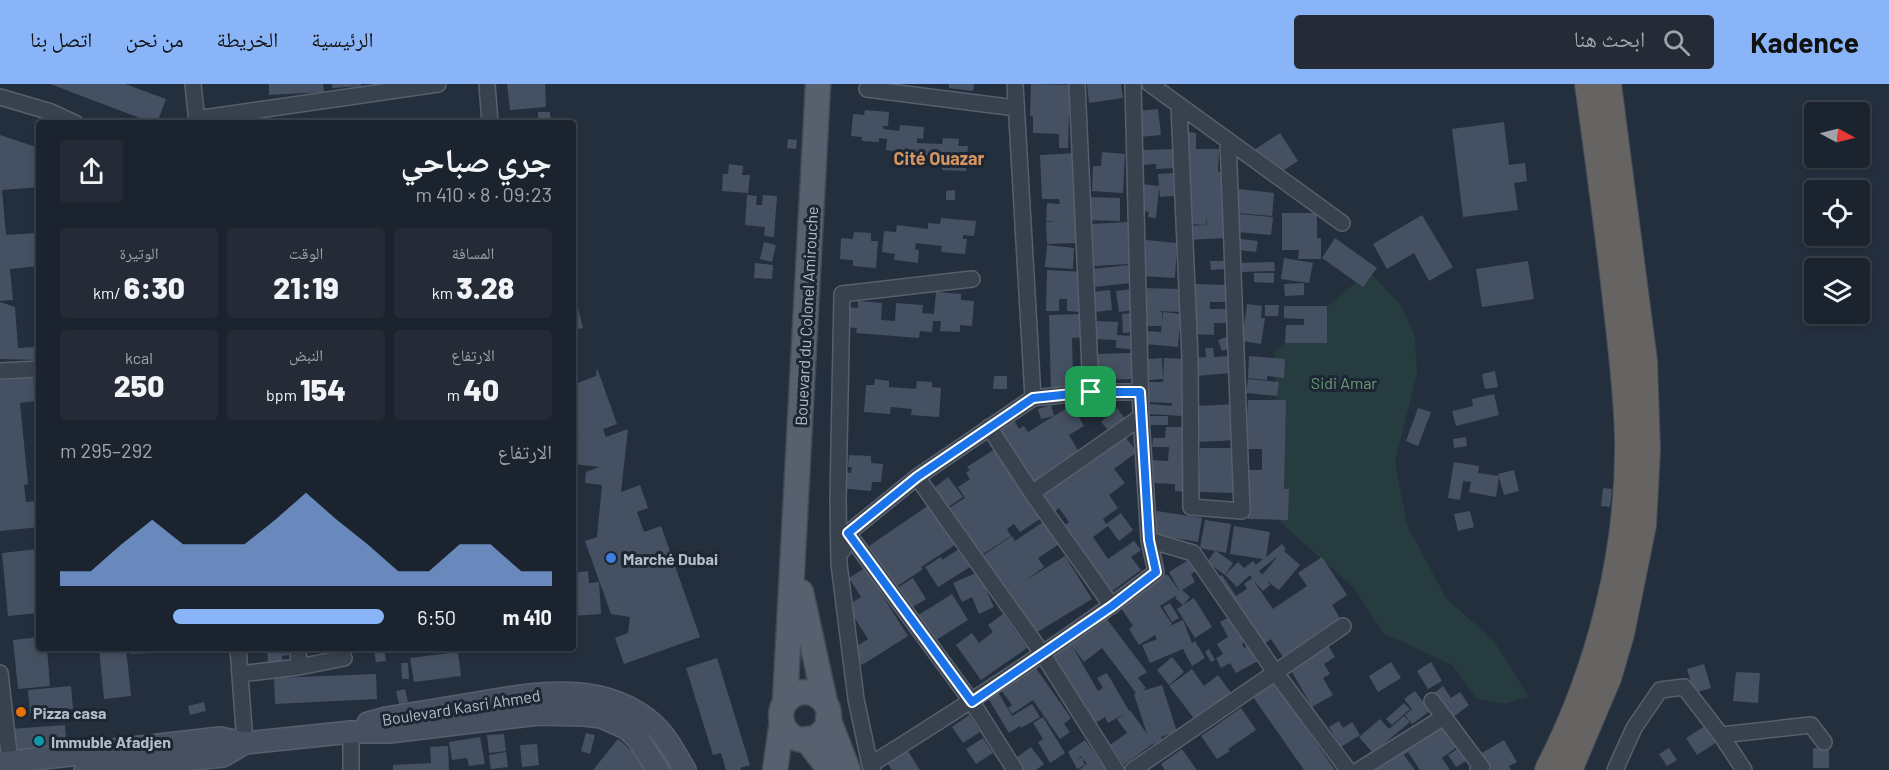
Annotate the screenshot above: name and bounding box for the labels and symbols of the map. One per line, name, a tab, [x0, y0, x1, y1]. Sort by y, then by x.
north arrow	[1804, 102, 1870, 168]
district label: Cité Ouazar	[894, 147, 985, 169]
street label: Bouevard du Colonel Amirouche	[791, 206, 821, 426]
pin	[1065, 366, 1116, 417]
park label: Sidi Amar	[1311, 373, 1377, 392]
place label: Marché Dubai	[623, 549, 718, 568]
marker: Marché Dubai	[604, 551, 618, 565]
street label: Boulevard Kasri Ahmed	[380, 685, 542, 729]
place label: Pizza casa	[33, 703, 107, 722]
marker: Pizza casa	[14, 705, 28, 719]
place label: Immuble Afadjen	[51, 732, 171, 751]
marker: Immuble Afadjen	[32, 734, 46, 748]

